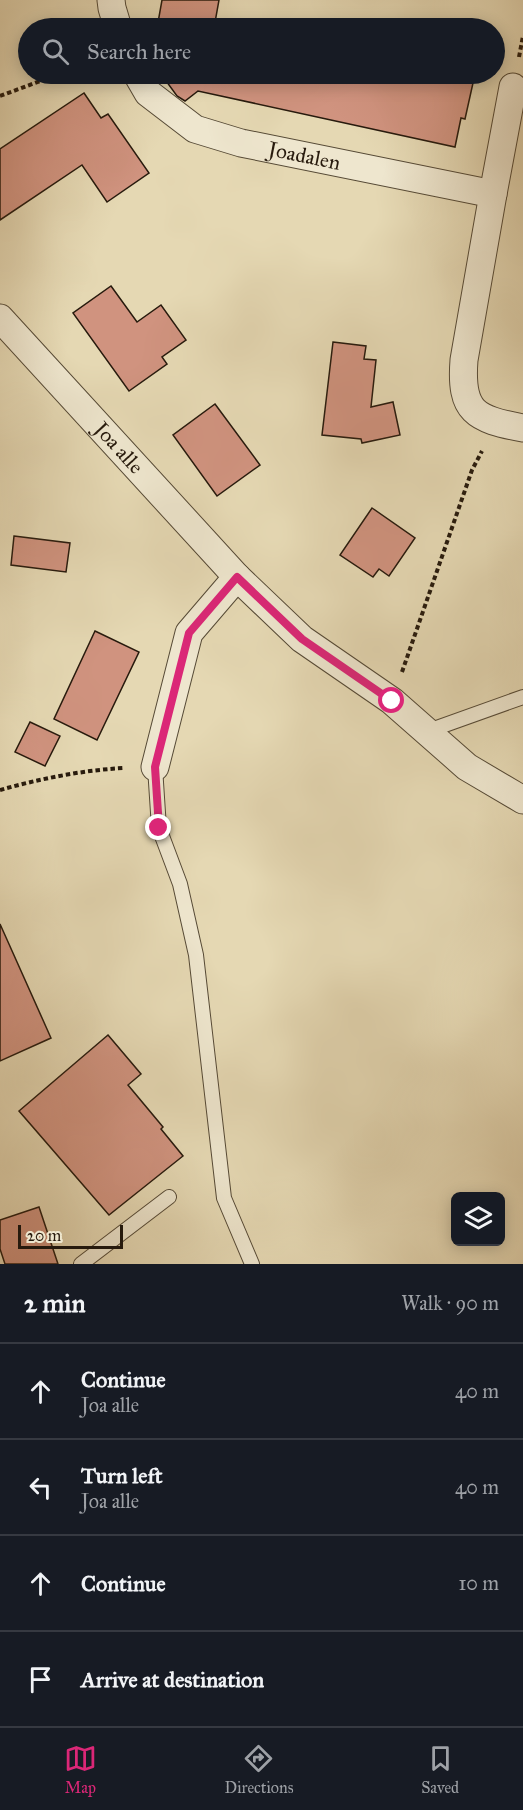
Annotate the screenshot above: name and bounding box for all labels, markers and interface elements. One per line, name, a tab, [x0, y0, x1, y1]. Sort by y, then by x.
search box	[18, 18, 505, 84]
icon: search	[39, 35, 72, 68]
text: Search here	[87, 38, 191, 65]
street label: Joadalen	[264, 135, 343, 176]
street label: Joa alle	[87, 415, 149, 479]
route start	[378, 687, 404, 713]
route end	[145, 814, 171, 840]
map controls	[451, 1192, 505, 1246]
button: layers	[451, 1192, 505, 1246]
scale bar	[18, 1222, 123, 1250]
text: 20 m	[27, 1226, 61, 1245]
text: 2 min	[24, 1287, 85, 1319]
text: Walk · 90 m	[401, 1291, 499, 1315]
text: Continue	[81, 1366, 166, 1393]
icon: ahead	[24, 1375, 57, 1408]
text: 40 m	[455, 1379, 499, 1403]
text: Joa alle	[81, 1393, 139, 1417]
text: Turn left	[81, 1462, 163, 1489]
icon: left	[24, 1471, 57, 1504]
text: 40 m	[455, 1475, 499, 1499]
text: Joa alle	[81, 1489, 139, 1513]
icon: ahead	[24, 1567, 57, 1600]
text: Continue	[81, 1570, 166, 1597]
text: 10 m	[458, 1571, 499, 1595]
icon: arrive	[24, 1663, 57, 1696]
text: Arrive at destination	[81, 1666, 264, 1693]
tab: Map	[64, 1742, 97, 1797]
tab: Directions	[225, 1742, 293, 1797]
tab: Saved	[421, 1742, 459, 1797]

